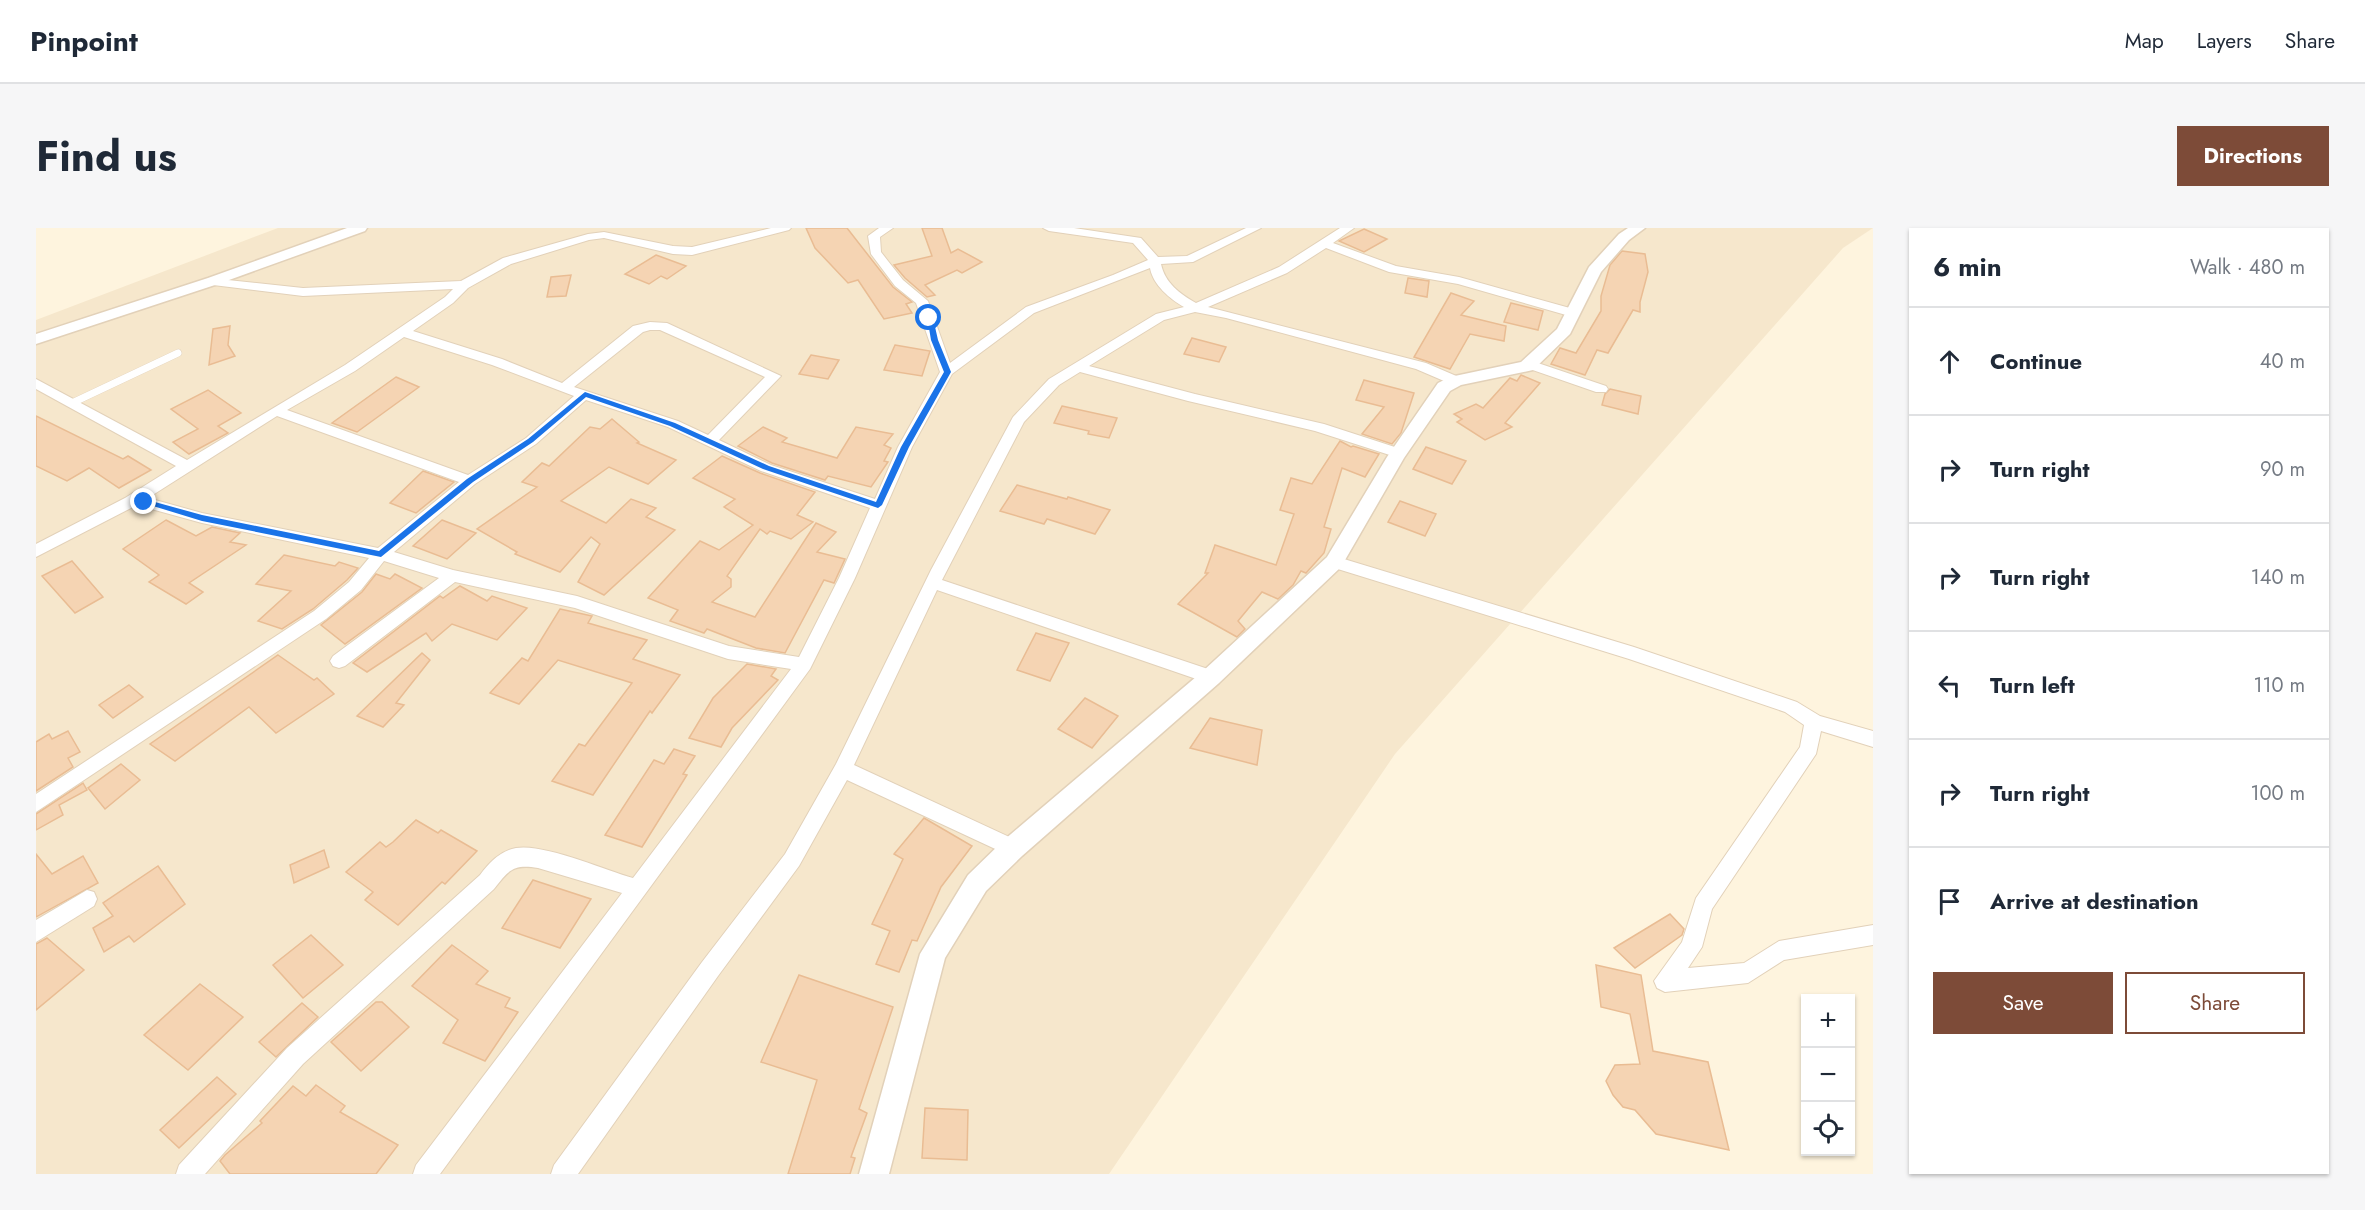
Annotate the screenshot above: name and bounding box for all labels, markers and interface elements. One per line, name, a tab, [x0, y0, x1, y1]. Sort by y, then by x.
text: Pinpoint	[30, 21, 138, 62]
text: Map	[2125, 26, 2164, 56]
text: Layers	[2197, 26, 2252, 56]
text: Share	[2285, 26, 2335, 56]
text: Find us	[36, 126, 177, 187]
button: Directions	[2177, 126, 2329, 186]
text: 6 min	[1933, 248, 2002, 286]
text: Walk · 480 m	[2190, 253, 2305, 282]
route start	[915, 304, 941, 330]
icon: ahead	[1933, 345, 1966, 378]
text: Continue	[1990, 345, 2082, 377]
text: 40 m	[2260, 347, 2305, 376]
icon: right	[1933, 453, 1966, 486]
text: Turn right	[1990, 453, 2090, 485]
text: 90 m	[2260, 455, 2305, 484]
route end	[130, 488, 156, 514]
icon: right	[1933, 561, 1966, 594]
text: Turn right	[1990, 561, 2090, 593]
text: 140 m	[2251, 563, 2305, 592]
icon: left	[1933, 669, 1966, 702]
text: Turn left	[1990, 669, 2075, 701]
text: 110 m	[2253, 671, 2305, 700]
icon: right	[1933, 777, 1966, 810]
text: Turn right	[1990, 777, 2090, 809]
text: 100 m	[2250, 779, 2305, 808]
icon: arrive	[1933, 885, 1966, 918]
text: Arrive at destination	[1990, 885, 2199, 917]
button: Save	[1933, 972, 2113, 1034]
button: Share	[2125, 972, 2305, 1034]
map controls	[1801, 994, 1855, 1156]
button: +	[1801, 994, 1855, 1048]
button: −	[1801, 1048, 1855, 1102]
button: locate	[1801, 1102, 1855, 1156]

